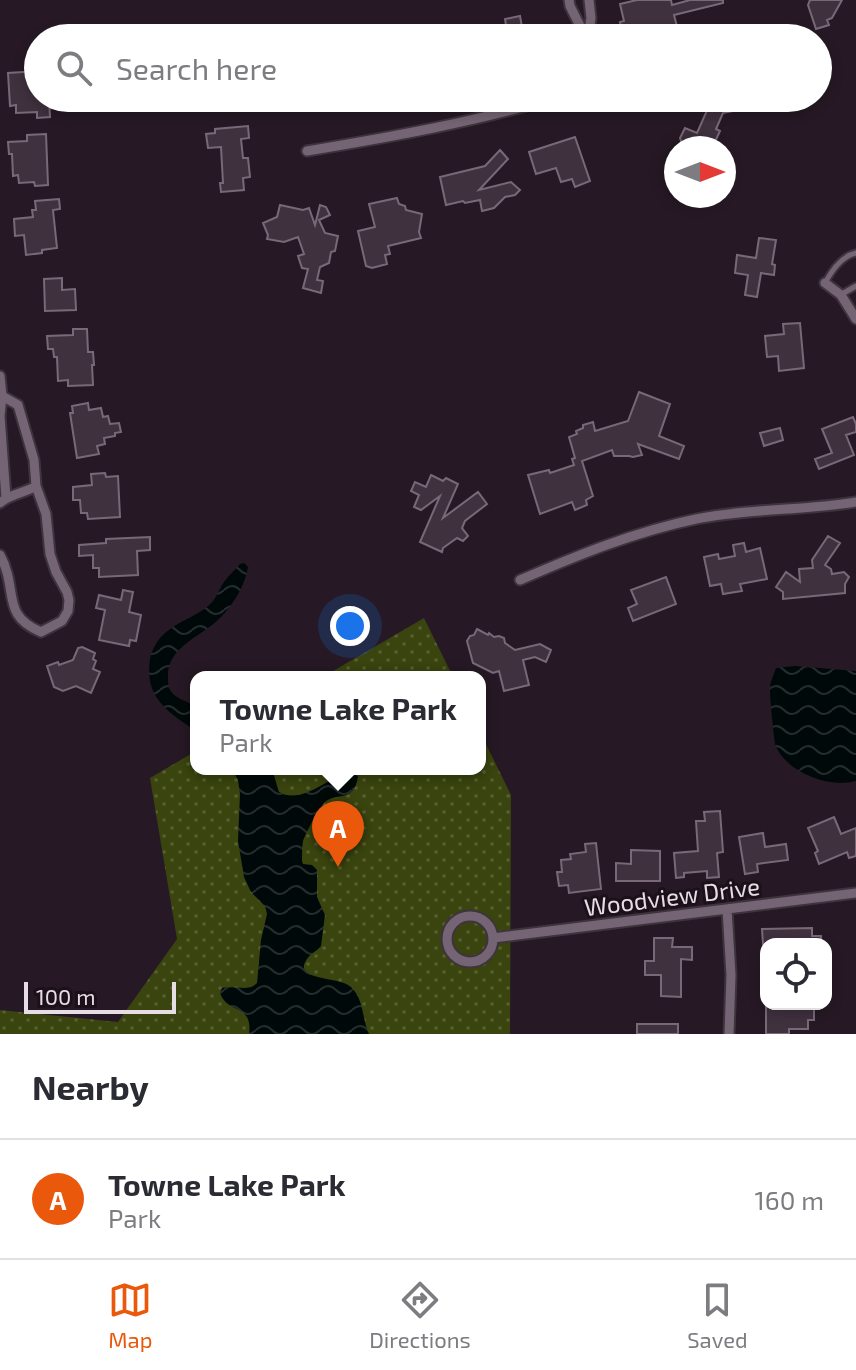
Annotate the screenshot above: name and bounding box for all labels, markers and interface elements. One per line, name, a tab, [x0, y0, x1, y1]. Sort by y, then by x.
search box	[24, 24, 832, 112]
icon: search	[52, 46, 96, 90]
text: Search here	[116, 50, 277, 86]
north arrow	[664, 136, 736, 208]
your location	[330, 606, 370, 646]
popup	[190, 671, 486, 775]
text: Towne Lake Park	[219, 690, 457, 726]
text: Park	[219, 726, 272, 757]
pin: A	[312, 801, 364, 867]
street label: Woodview Drive	[583, 871, 761, 921]
map controls	[760, 938, 832, 1010]
button: locate	[760, 938, 832, 1010]
scale bar	[24, 978, 176, 1014]
text: 100 m	[36, 983, 95, 1009]
text: Nearby	[32, 1066, 149, 1107]
text: Towne Lake Park	[108, 1166, 345, 1202]
text: A	[50, 1184, 66, 1215]
text: 160 m	[755, 1184, 824, 1215]
text: Park	[108, 1202, 161, 1233]
tab: Map	[108, 1278, 152, 1352]
tab: Directions	[369, 1278, 471, 1352]
tab: Saved	[687, 1278, 748, 1352]

